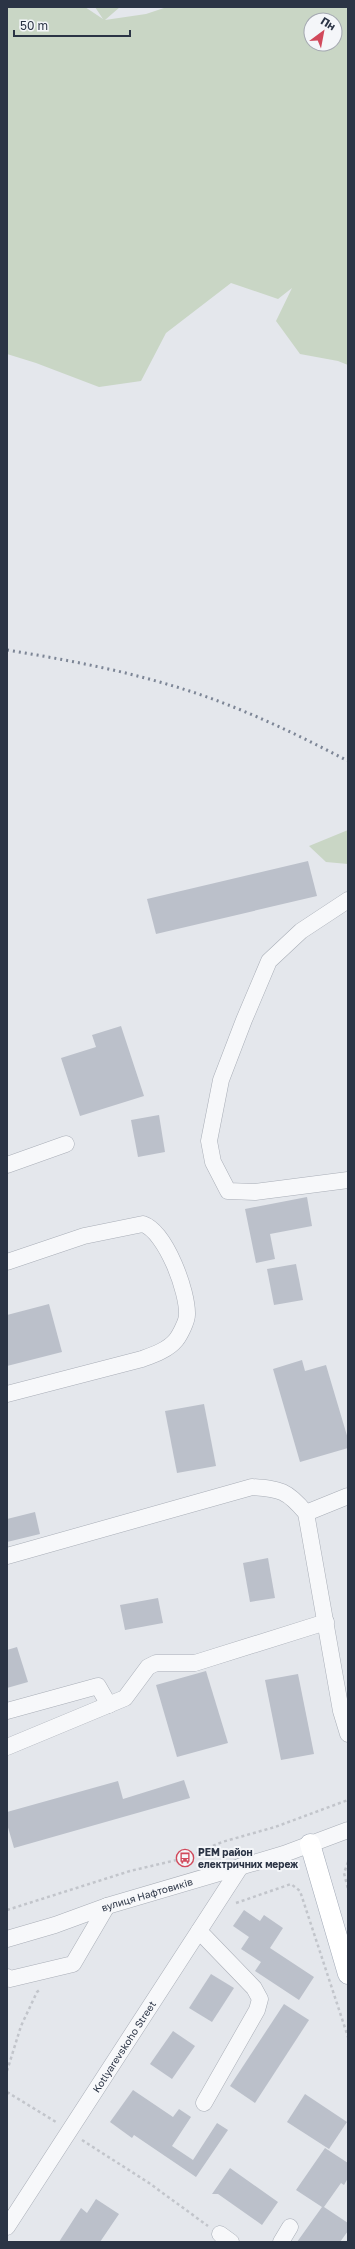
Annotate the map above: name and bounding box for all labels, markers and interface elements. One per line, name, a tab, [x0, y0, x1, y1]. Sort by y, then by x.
scale bar	[14, 12, 130, 38]
north arrow	[303, 12, 343, 52]
text: Пн	[319, 14, 339, 33]
text: 50 m	[20, 18, 48, 33]
place label: РЕМ район електричних мереж	[198, 1846, 299, 1870]
bus stop icon: РЕМ район електричних мереж	[175, 1848, 195, 1868]
street label: вулиця Нафтовиків	[100, 1875, 194, 1914]
street label: Kotlyarevskoho Street	[90, 1999, 158, 2095]

